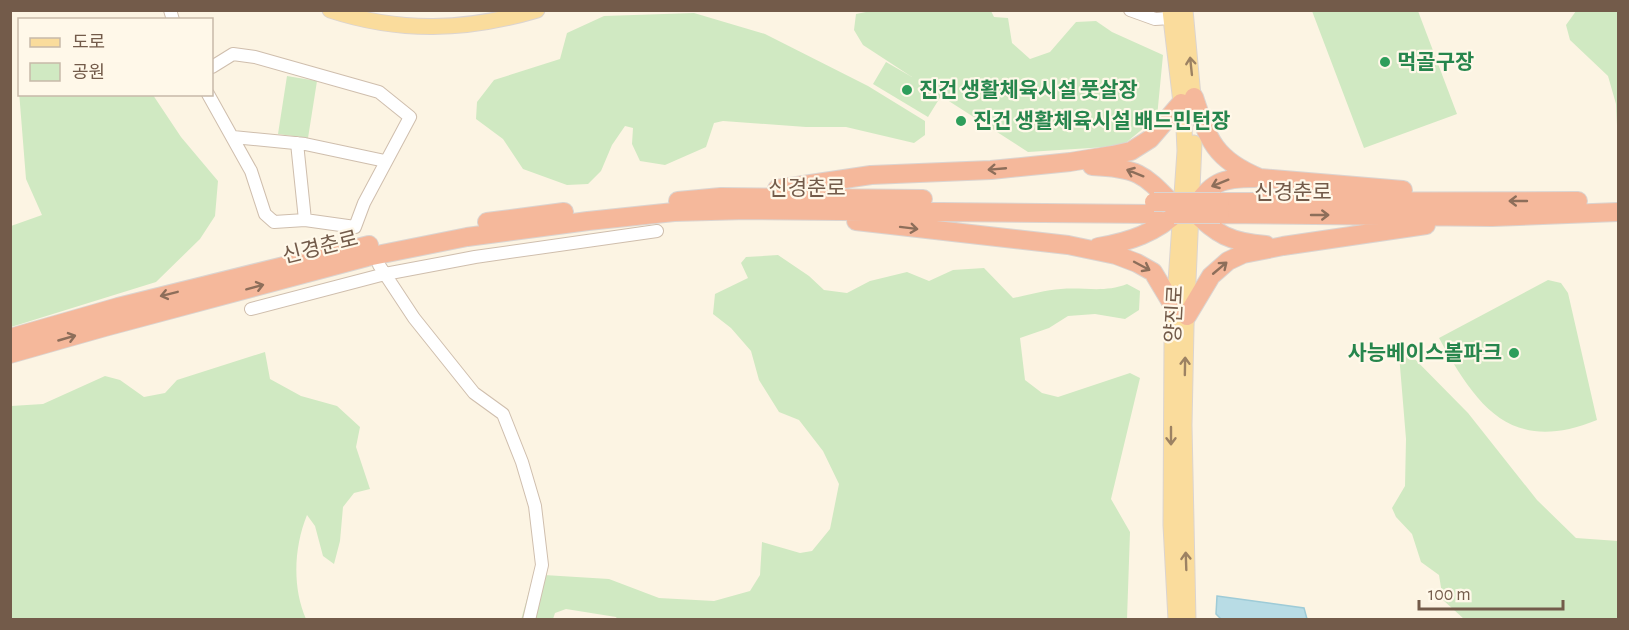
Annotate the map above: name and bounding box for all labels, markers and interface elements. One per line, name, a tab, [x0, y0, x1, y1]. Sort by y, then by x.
legend	[18, 18, 213, 96]
text: 도로	[72, 34, 105, 52]
place label: 먹골구장	[1397, 51, 1474, 73]
marker: 먹골구장	[1378, 55, 1392, 69]
one-way arrow	[1185, 57, 1196, 77]
text: 공원	[72, 63, 105, 82]
place label: 진건 생활체육시설 풋살장	[919, 79, 1138, 101]
marker: 진건 생활체육시설 풋살장	[900, 83, 914, 97]
place label: 진건 생활체육시설 배드민턴장	[973, 110, 1231, 132]
marker: 진건 생활체육시설 배드민턴장	[954, 114, 968, 128]
one-way arrow	[988, 164, 1008, 175]
one-way arrow	[1127, 167, 1145, 178]
street label: 신경춘로	[768, 177, 846, 199]
one-way arrow	[1212, 178, 1230, 189]
street label: 신경춘로	[1254, 181, 1332, 203]
one-way arrow	[1509, 195, 1529, 207]
one-way arrow	[1310, 209, 1330, 221]
one-way arrow	[899, 222, 919, 233]
street label: 신경춘로	[280, 227, 360, 267]
one-way arrow	[1133, 260, 1150, 272]
one-way arrow	[1212, 261, 1227, 275]
one-way arrow	[245, 280, 264, 292]
street label: 양진로	[1161, 284, 1187, 344]
one-way arrow	[159, 289, 178, 301]
one-way arrow	[57, 331, 76, 343]
place label: 사능베이스볼파크	[1347, 342, 1502, 364]
marker: 사능베이스볼파크	[1507, 346, 1521, 360]
one-way arrow	[1180, 357, 1191, 377]
one-way arrow	[1165, 426, 1177, 446]
one-way arrow	[1180, 552, 1191, 572]
scale bar	[1419, 573, 1563, 611]
text: 100 m	[1428, 586, 1471, 604]

